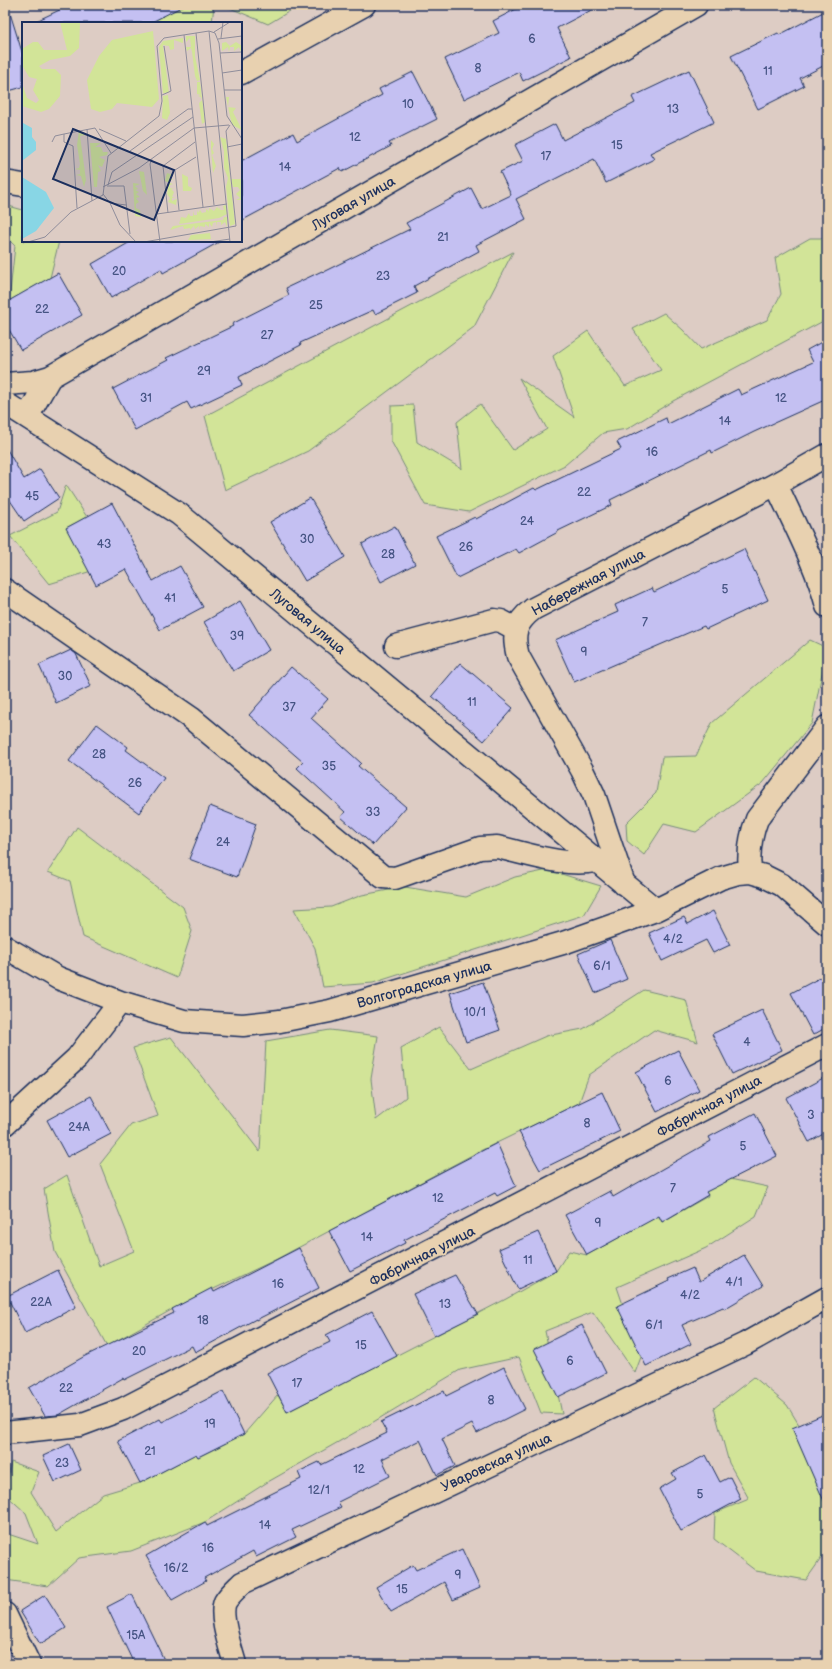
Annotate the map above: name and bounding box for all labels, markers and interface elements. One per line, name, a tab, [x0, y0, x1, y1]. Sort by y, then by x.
inset map	[22, 22, 242, 242]
house number: 6	[528, 32, 536, 47]
house number: 8	[475, 61, 482, 76]
house number: 11	[763, 64, 773, 79]
house number: 10	[402, 97, 414, 112]
house number: 13	[667, 102, 679, 117]
house number: 12	[349, 130, 361, 145]
house number: 15	[611, 138, 623, 153]
house number: 17	[541, 149, 551, 164]
house number: 14	[279, 160, 292, 175]
street label: Луговая улица	[308, 172, 399, 235]
house number: 21	[437, 230, 449, 245]
house number: 20	[112, 264, 126, 279]
house number: 23	[376, 269, 390, 284]
house number: 25	[309, 298, 323, 313]
house number: 22	[35, 302, 49, 317]
house number: 27	[261, 328, 274, 343]
house number: 29	[197, 364, 211, 379]
house number: 31	[140, 391, 152, 406]
house number: 12	[775, 391, 787, 406]
house number: 14	[719, 414, 732, 429]
house number: 16	[646, 445, 658, 460]
house number: 22	[577, 485, 591, 500]
house number: 45	[25, 489, 39, 504]
house number: 24	[520, 514, 535, 529]
house number: 30	[300, 532, 314, 547]
house number: 43	[97, 537, 111, 552]
house number: 26	[459, 540, 473, 555]
street label: Набережная улица	[529, 545, 649, 620]
house number: 28	[381, 547, 395, 562]
house number: 5	[722, 582, 729, 597]
street label: Луговая улица	[266, 584, 350, 658]
house number: 41	[164, 591, 176, 606]
house number: 7	[642, 615, 648, 630]
house number: 39	[230, 629, 244, 644]
house number: 9	[581, 645, 588, 660]
house number: 30	[58, 669, 72, 684]
house number: 11	[467, 695, 477, 710]
house number: 37	[282, 700, 296, 715]
house number: 28	[92, 747, 106, 762]
house number: 35	[322, 759, 336, 774]
house number: 26	[128, 776, 142, 791]
house number: 33	[366, 805, 380, 820]
house number: 24	[216, 835, 231, 850]
house number: 4/2	[663, 932, 683, 947]
street label: Волгоградская улица	[355, 957, 494, 1012]
house number: 6/1	[593, 959, 611, 974]
house number: 10/1	[464, 1005, 486, 1020]
house number: 4	[743, 1035, 751, 1050]
street label: Фабричная улица	[654, 1071, 765, 1141]
house number: 6	[664, 1074, 672, 1089]
house number: 3	[807, 1108, 815, 1123]
house number: 8	[584, 1116, 591, 1131]
house number: 24А	[68, 1120, 90, 1135]
house number: 5	[740, 1139, 747, 1154]
house number: 7	[670, 1181, 676, 1196]
house number: 12	[432, 1191, 444, 1206]
house number: 9	[595, 1216, 602, 1231]
street label: Фабричная улица	[367, 1222, 479, 1290]
house number: 14	[361, 1230, 374, 1245]
house number: 11	[523, 1253, 533, 1268]
house number: 4/1	[725, 1275, 743, 1290]
house number: 16	[272, 1277, 284, 1292]
house number: 4/2	[680, 1288, 700, 1303]
house number: 22А	[30, 1295, 52, 1310]
house number: 13	[439, 1297, 451, 1312]
house number: 18	[197, 1313, 209, 1328]
house number: 6/1	[645, 1318, 663, 1333]
house number: 15	[355, 1338, 367, 1353]
house number: 20	[132, 1344, 146, 1359]
house number: 6	[566, 1354, 574, 1369]
house number: 17	[292, 1376, 302, 1391]
house number: 22	[59, 1381, 73, 1396]
house number: 8	[488, 1393, 495, 1408]
house number: 19	[204, 1417, 216, 1432]
street label: Уваровская улица	[438, 1429, 555, 1495]
house number: 21	[144, 1444, 156, 1459]
house number: 23	[55, 1456, 69, 1471]
house number: 12	[353, 1462, 365, 1477]
house number: 12/1	[308, 1483, 330, 1498]
house number: 5	[697, 1487, 704, 1502]
house number: 14	[259, 1518, 272, 1533]
house number: 16	[202, 1541, 214, 1556]
house number: 16/2	[164, 1561, 188, 1576]
house number: 9	[455, 1568, 462, 1583]
house number: 15	[396, 1582, 408, 1597]
house number: 15А	[127, 1628, 146, 1643]

